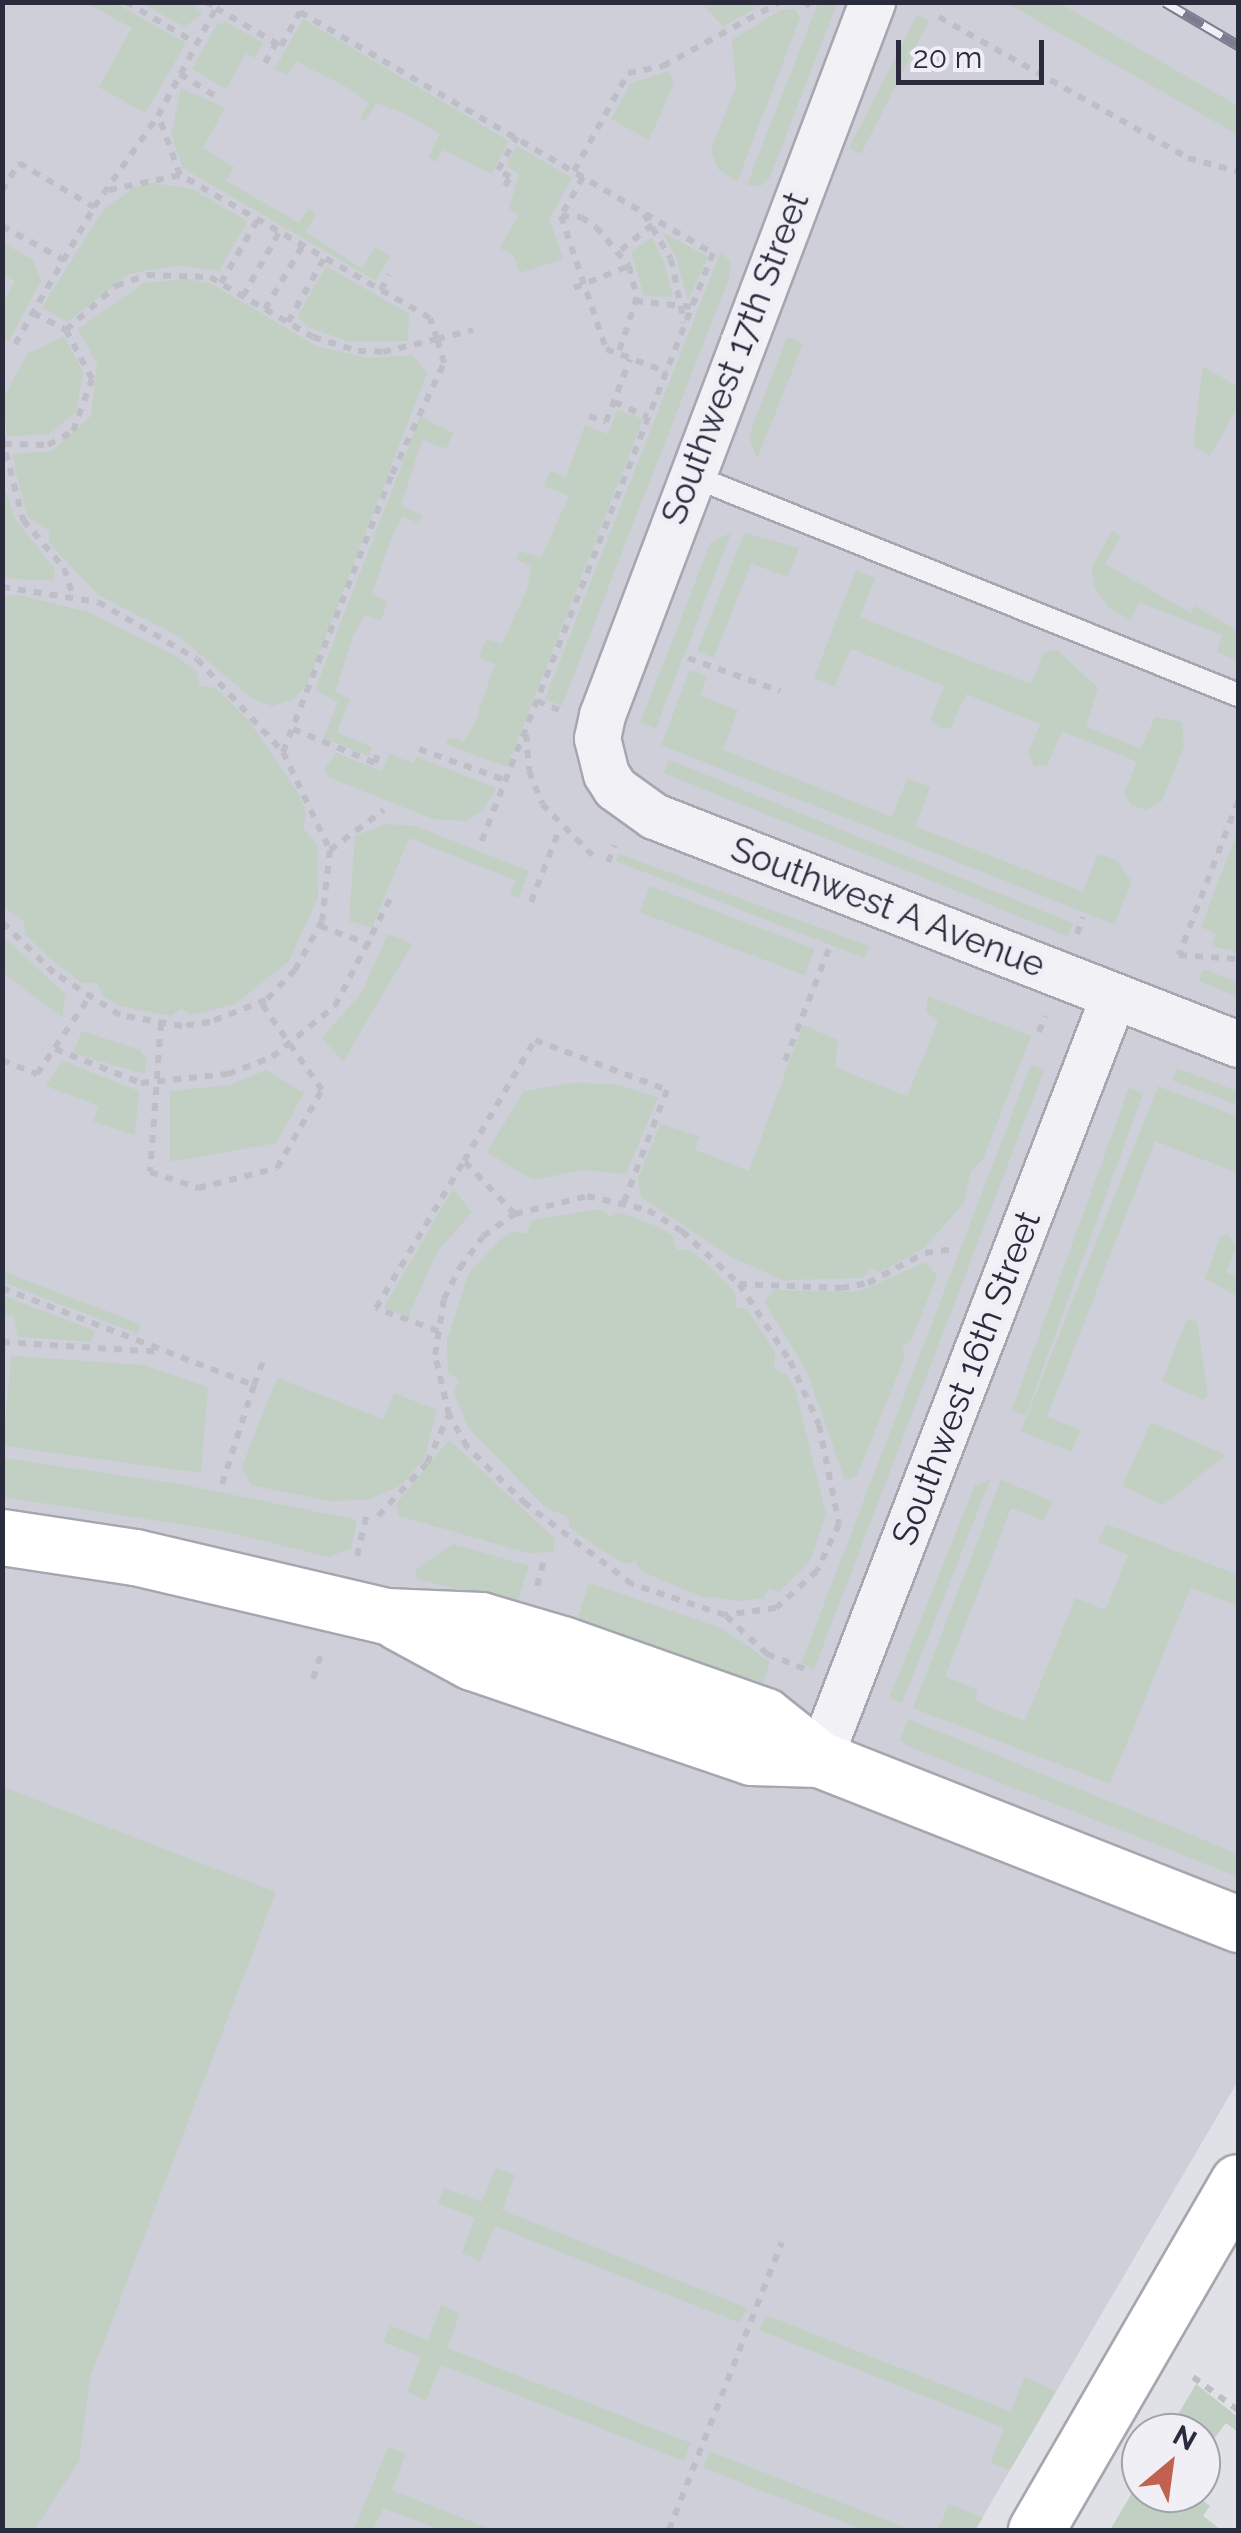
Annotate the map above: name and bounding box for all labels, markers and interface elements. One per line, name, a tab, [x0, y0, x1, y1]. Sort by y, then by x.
scale bar	[901, 20, 1048, 82]
text: 20 m	[913, 40, 982, 75]
street label: Southwest 17th Street	[652, 186, 818, 530]
street label: Southwest A Avenue	[724, 827, 1052, 987]
street label: Southwest 16th Street	[883, 1205, 1049, 1551]
north arrow	[1121, 2413, 1221, 2513]
text: N	[1167, 2418, 1202, 2458]

